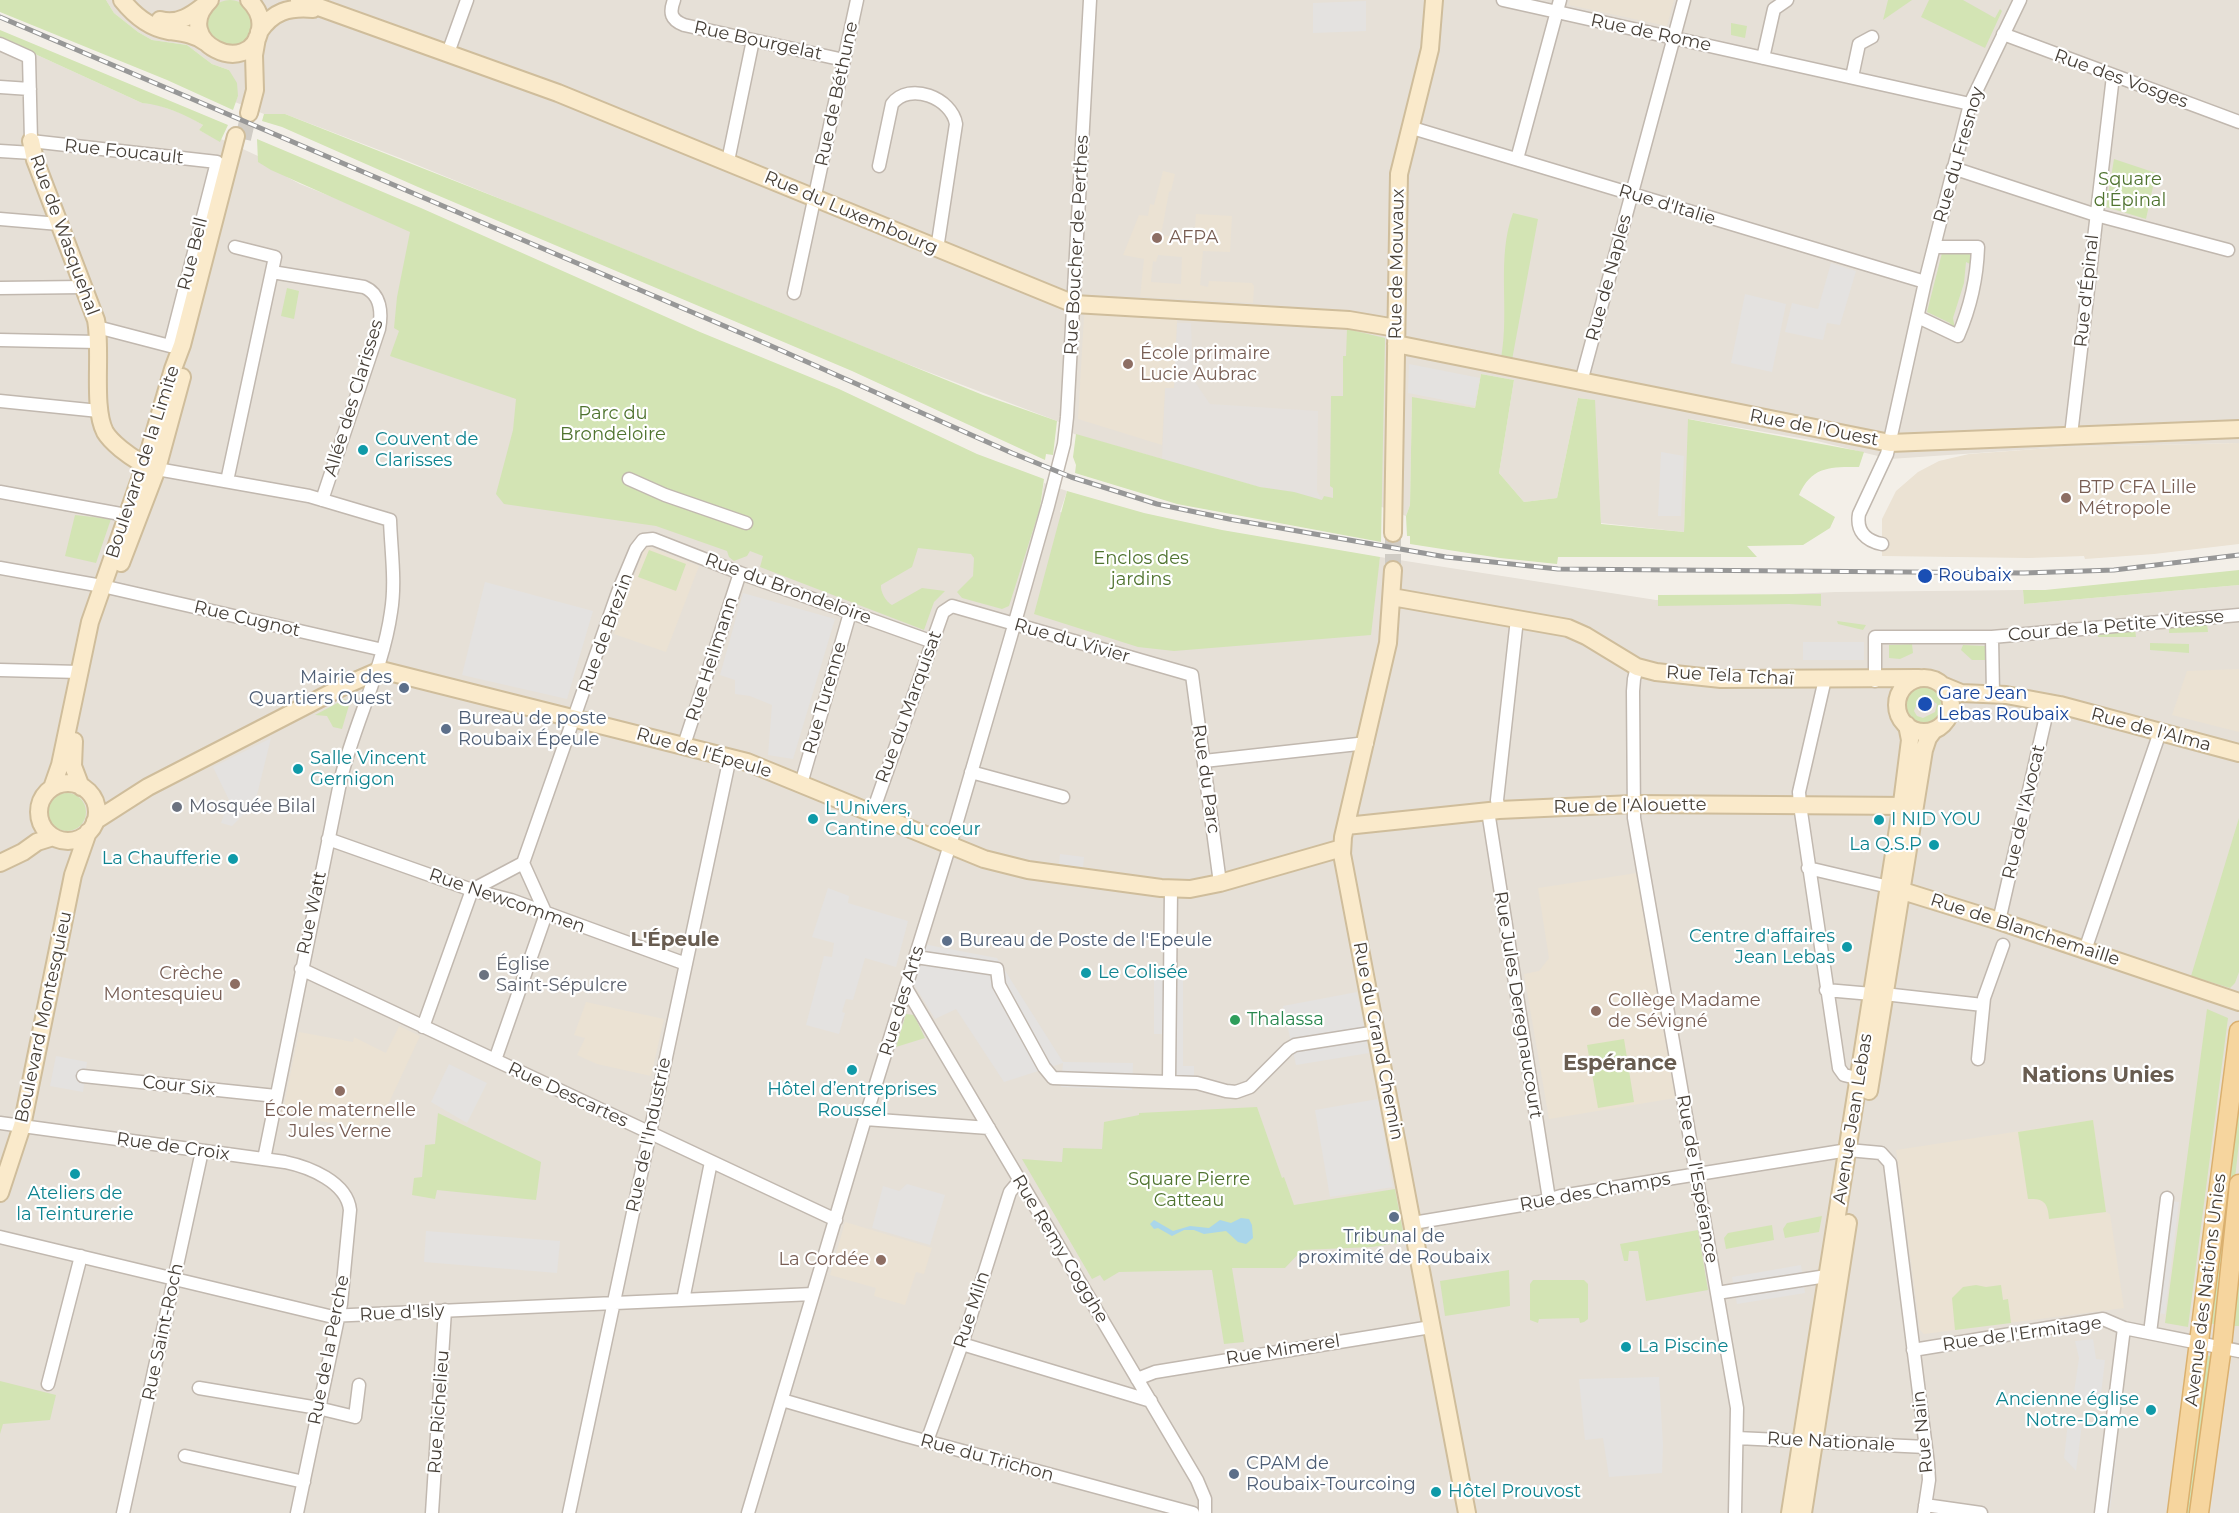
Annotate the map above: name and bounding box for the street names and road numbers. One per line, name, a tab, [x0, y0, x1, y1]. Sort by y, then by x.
street label: Rue de Rome	[1589, 10, 1713, 56]
street label: Rue Bourgelat	[692, 17, 824, 65]
street label: Rue de Béthune	[811, 20, 863, 168]
street label: Rue des Vosges	[2051, 45, 2191, 113]
street label: Rue du Fresnoy	[1929, 84, 1989, 226]
street label: Rue Boucher de Perthes	[1060, 134, 1094, 356]
street label: Rue Foucault	[63, 135, 185, 169]
street label: Rue de Wasquehal	[25, 152, 103, 318]
street label: Rue du Luxembourg	[761, 167, 941, 259]
street label: Rue d'Italie	[1616, 180, 1718, 230]
street label: Rue de Mouvaux	[1385, 188, 1409, 340]
street label: Rue de Naples	[1582, 212, 1636, 344]
street label: Rue Bell	[173, 215, 213, 293]
street label: Rue d'Épinal	[2070, 234, 2104, 348]
street label: Allée des Clarisses	[320, 317, 388, 479]
street label: Boulevard de la Limite	[102, 363, 184, 561]
street label: Rue de l'Ouest	[1748, 405, 1880, 451]
street label: Rue du Brondeloire	[702, 549, 874, 629]
street label: Rue de Brezin	[574, 570, 638, 696]
street label: Rue Heilmann	[682, 594, 742, 724]
street label: Rue Cugnot	[192, 596, 302, 642]
street label: Cour de la Petite Vitesse	[2007, 606, 2225, 646]
street label: Rue du Vivier	[1012, 614, 1132, 668]
street label: Rue du Marquisat	[871, 628, 947, 786]
street label: Rue Turenne	[799, 639, 851, 757]
street label: Rue Tela Tchaï	[1665, 662, 1795, 690]
street label: Rue de l'Alma	[2088, 704, 2214, 756]
street label: Rue de l'Épeule	[634, 723, 774, 783]
street label: Rue du Parc	[1188, 723, 1224, 835]
street label: Rue de l'Avocat	[1998, 743, 2050, 881]
street label: Rue de l'Alouette	[1553, 794, 1707, 818]
street label: Rue Newcommen	[426, 864, 588, 938]
street label: Rue Watt	[293, 869, 331, 957]
street label: Rue de Blanchemaille	[1928, 889, 2122, 971]
street label: Rue Jules Deregnaucourt	[1489, 890, 1547, 1120]
street label: Boulevard Montesquieu	[11, 909, 77, 1125]
street label: Rue du Grand Chemin	[1348, 940, 1408, 1142]
street label: Rue des Arts	[875, 943, 929, 1059]
street label: Avenue Jean Lebas	[1829, 1032, 1877, 1206]
street label: Rue de l'Industrie	[622, 1056, 676, 1214]
street label: Rue Descartes	[504, 1058, 632, 1132]
street label: Cour Six	[141, 1071, 217, 1101]
street label: Rue de l'Espérance	[1672, 1093, 1722, 1265]
street label: Rue de Croix	[115, 1128, 231, 1166]
street label: Rue des Champs	[1518, 1168, 1672, 1216]
street label: Rue Remy Cogghe	[1007, 1171, 1113, 1327]
street label: Avenue des Nations Unies	[2181, 1172, 2231, 1408]
street label: Rue Saint-Roch	[138, 1261, 188, 1403]
street label: Rue Miln	[949, 1269, 995, 1351]
street label: Rue de la Perche	[304, 1273, 354, 1427]
street label: Rue d'Isly	[359, 1300, 445, 1326]
street label: Rue de l'Ermitage	[1941, 1312, 2103, 1356]
street label: Rue Mimerel	[1224, 1330, 1342, 1370]
street label: Rue Richelieu	[424, 1349, 454, 1475]
street label: Rue Nain	[1908, 1390, 1938, 1474]
street label: Rue Nationale	[1767, 1428, 1895, 1456]
street label: Rue du Trichon	[918, 1430, 1056, 1486]

